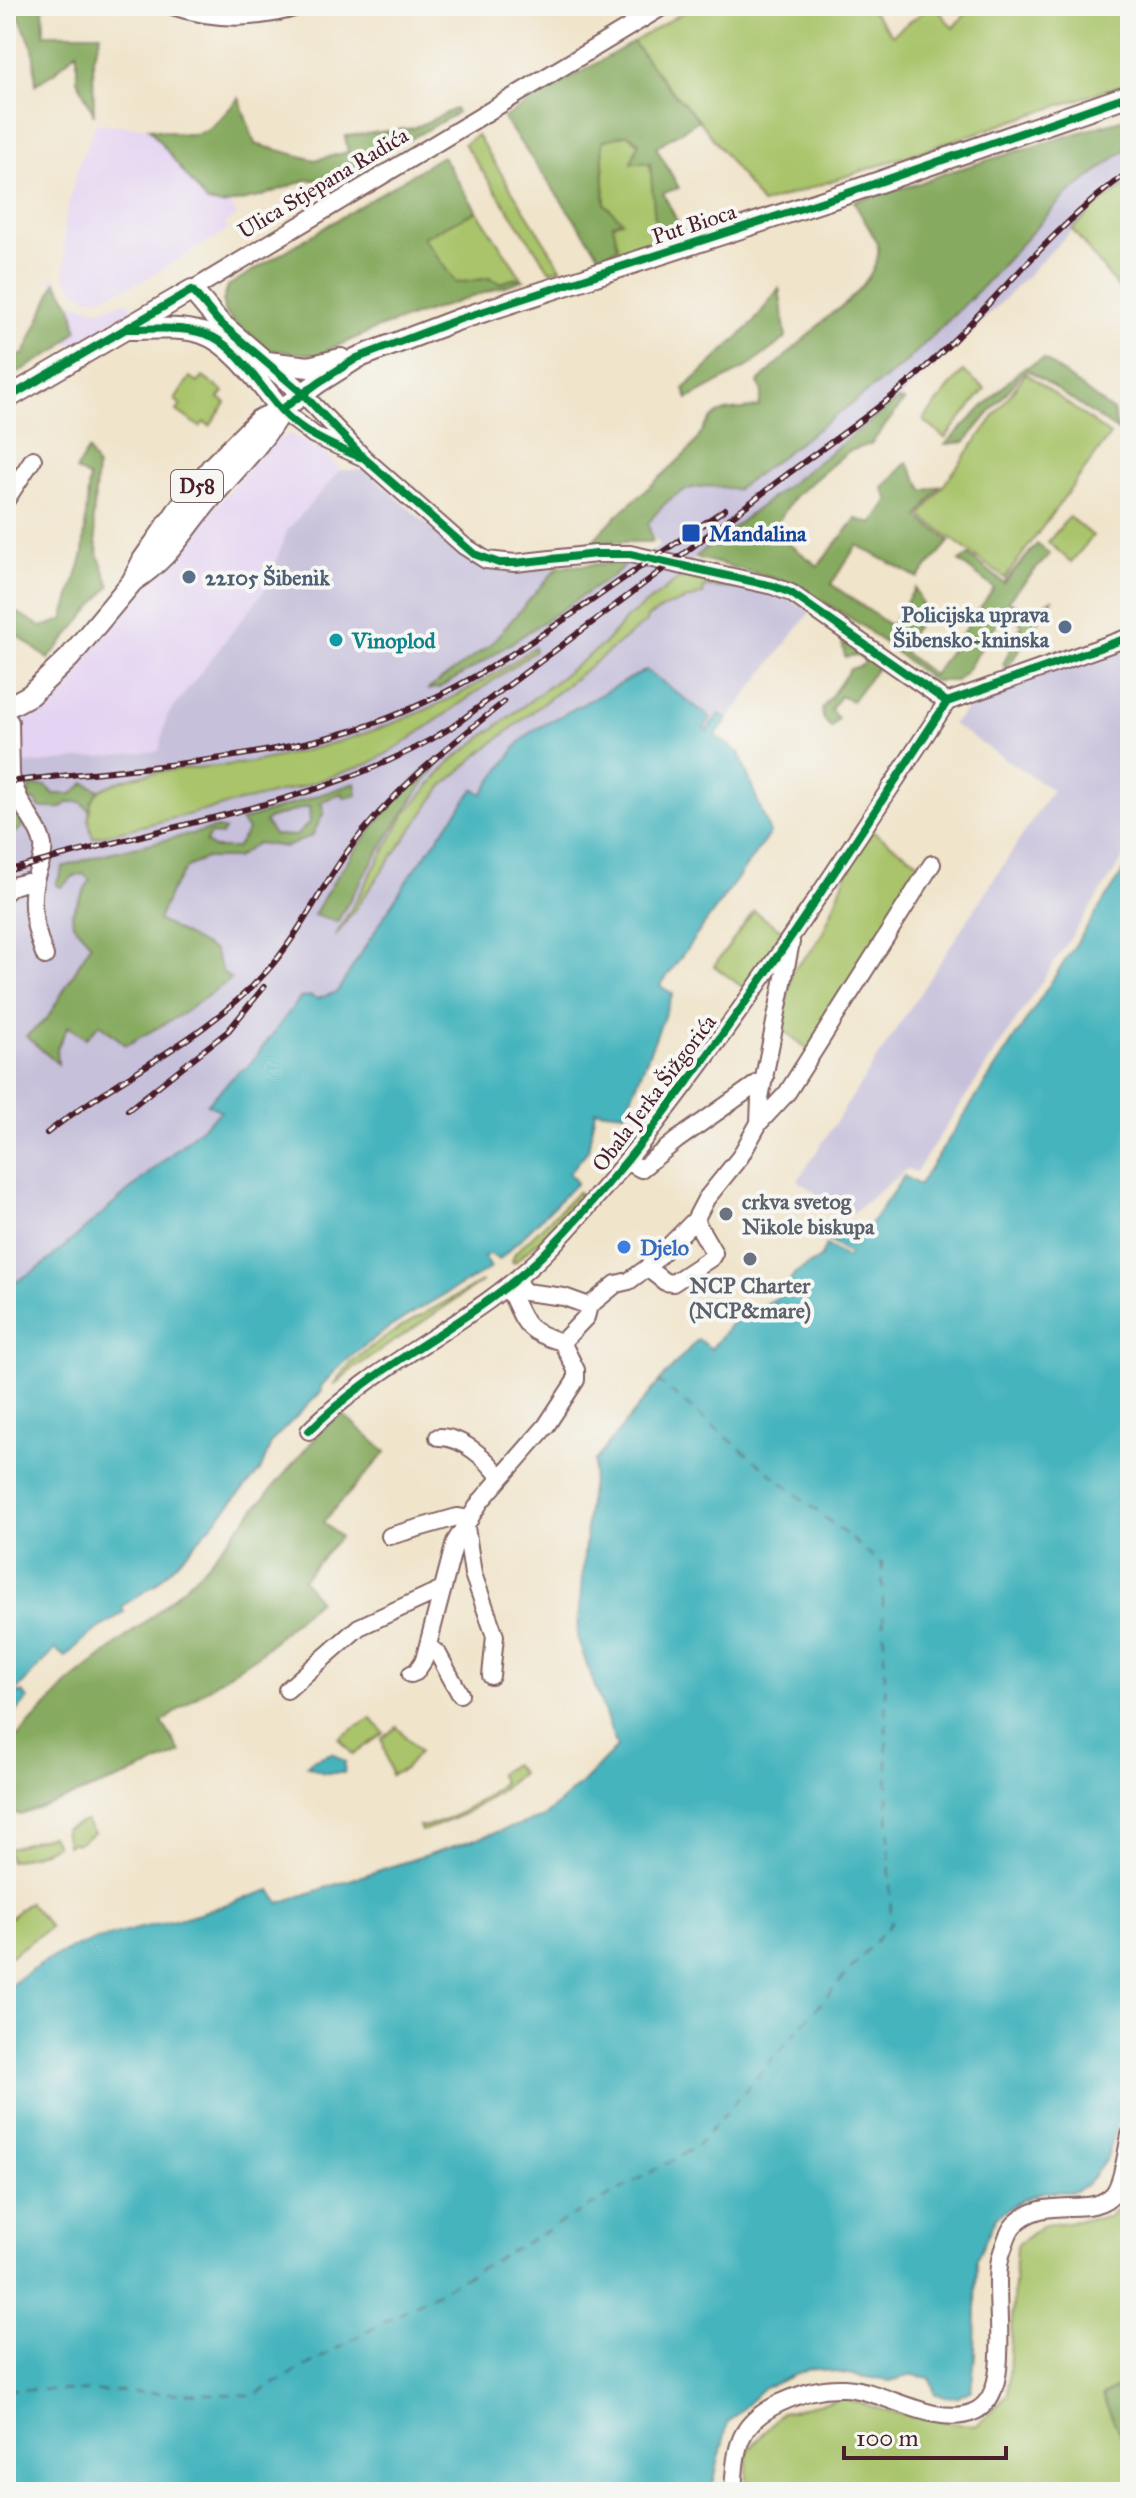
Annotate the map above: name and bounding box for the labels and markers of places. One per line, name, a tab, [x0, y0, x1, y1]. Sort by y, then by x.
place label: Mandalina	[709, 520, 807, 547]
marker: Mandalina	[680, 522, 702, 544]
place label: 22105 Šibenik	[205, 564, 330, 591]
marker: 22105 Šibenik	[180, 568, 198, 586]
place label: Policijska uprava Šibensko-kninska	[893, 601, 1050, 653]
marker: Policijska uprava Šibensko-kninska	[1056, 618, 1074, 636]
place label: Vinoplod	[351, 627, 436, 654]
marker: Vinoplod	[327, 631, 345, 649]
place label: crkva svetog Nikole biskupa	[742, 1188, 875, 1240]
marker: crkva svetog Nikole biskupa	[717, 1205, 735, 1223]
place label: Djelo	[640, 1234, 689, 1261]
marker: Djelo	[615, 1238, 633, 1256]
marker: NCP Charter (NCP&mare)	[741, 1250, 759, 1268]
place label: NCP Charter (NCP&mare)	[689, 1272, 811, 1324]

